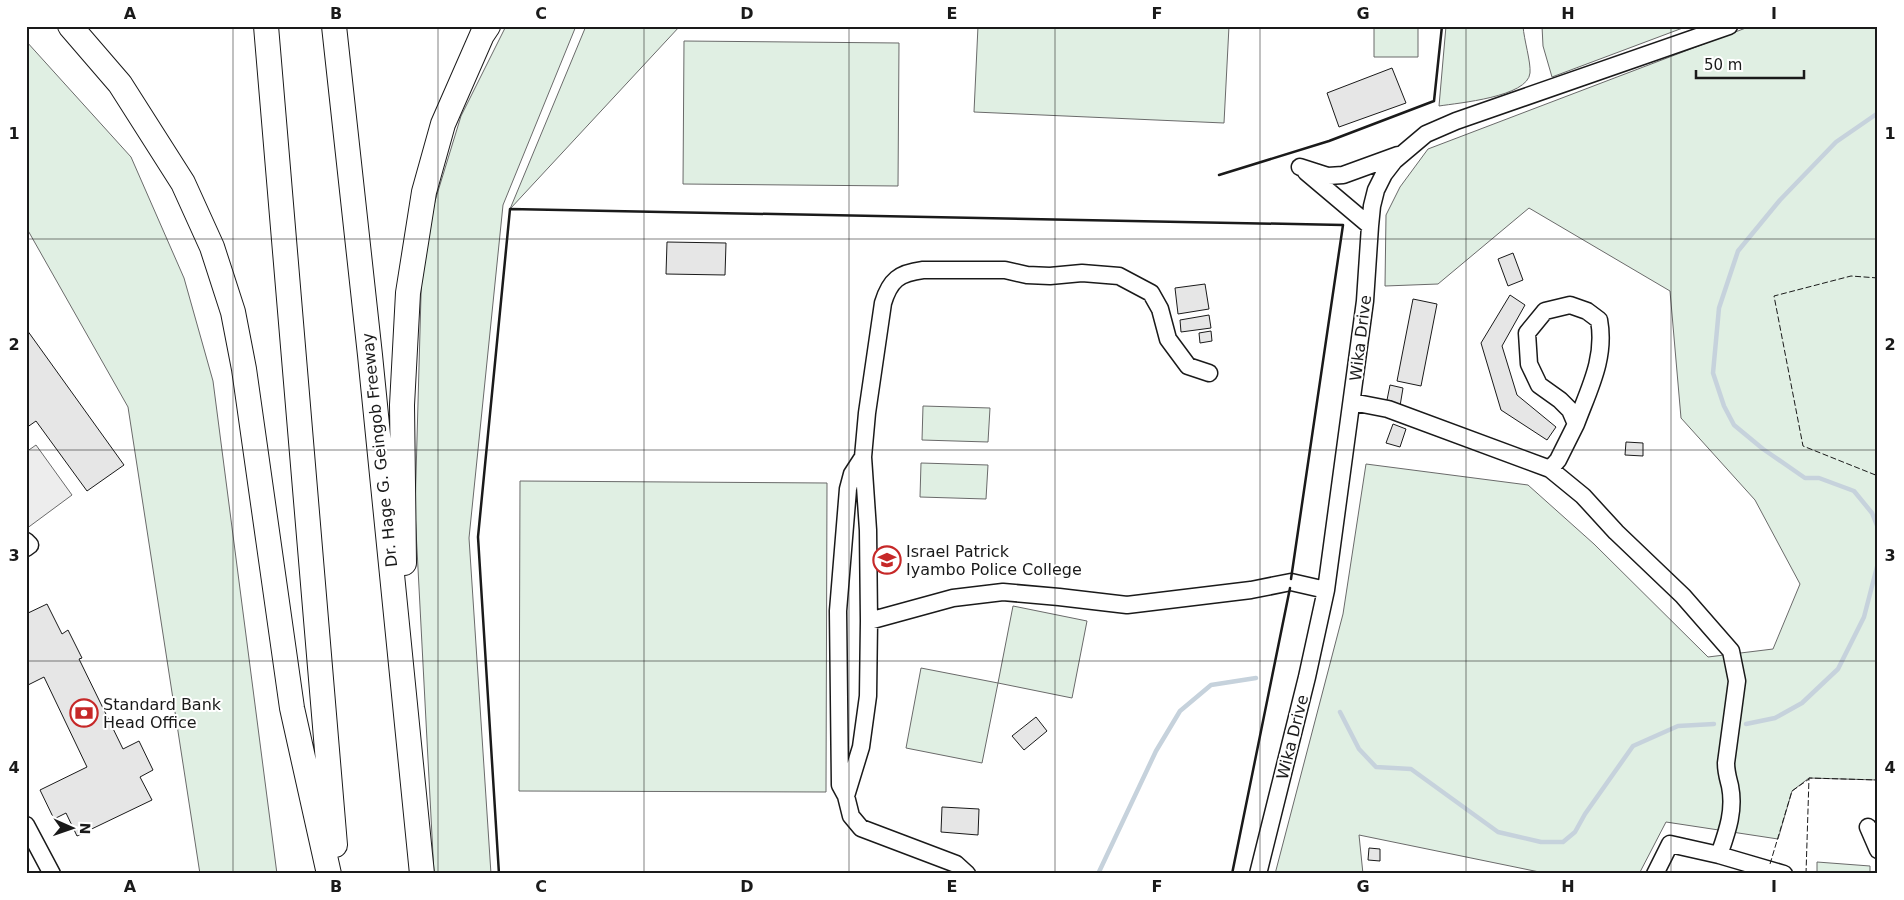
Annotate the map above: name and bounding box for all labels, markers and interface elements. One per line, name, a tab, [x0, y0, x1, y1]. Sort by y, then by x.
text: A	[124, 4, 137, 23]
text: B	[330, 4, 342, 23]
text: C	[535, 4, 547, 23]
text: D	[740, 4, 754, 23]
text: E	[947, 4, 957, 23]
text: F	[1152, 4, 1162, 23]
text: G	[1356, 4, 1370, 23]
text: H	[1561, 4, 1575, 23]
text: I	[1771, 4, 1777, 23]
scale bar	[1696, 48, 1804, 80]
text: 50 m	[1704, 56, 1742, 74]
text: 1	[8, 124, 20, 143]
text: 1	[1884, 124, 1896, 143]
street label: Wika Drive	[1346, 294, 1375, 382]
street label: Dr. Hage G. Geingob Freeway	[358, 332, 401, 568]
text: 2	[8, 335, 20, 354]
text: 2	[1884, 335, 1896, 354]
place label: Israel Patrick Iyambo Police College	[906, 542, 1082, 579]
school or university icon: Israel Patrick Iyambo Police College	[872, 545, 902, 575]
text: 3	[8, 546, 20, 565]
text: 3	[1884, 546, 1896, 565]
street label: Wika Drive	[1273, 693, 1312, 781]
place label: Standard Bank Head Office	[103, 695, 222, 732]
bank icon: Standard Bank Head Office	[69, 698, 99, 728]
text: 4	[8, 758, 20, 777]
text: 4	[1884, 758, 1896, 777]
north arrow	[48, 802, 98, 852]
text: N	[77, 822, 93, 835]
text: A	[124, 877, 137, 896]
text: B	[330, 877, 342, 896]
text: C	[535, 877, 547, 896]
text: D	[740, 877, 754, 896]
text: E	[947, 877, 957, 896]
text: F	[1152, 877, 1162, 896]
text: G	[1356, 877, 1370, 896]
text: H	[1561, 877, 1575, 896]
text: I	[1771, 877, 1777, 896]

